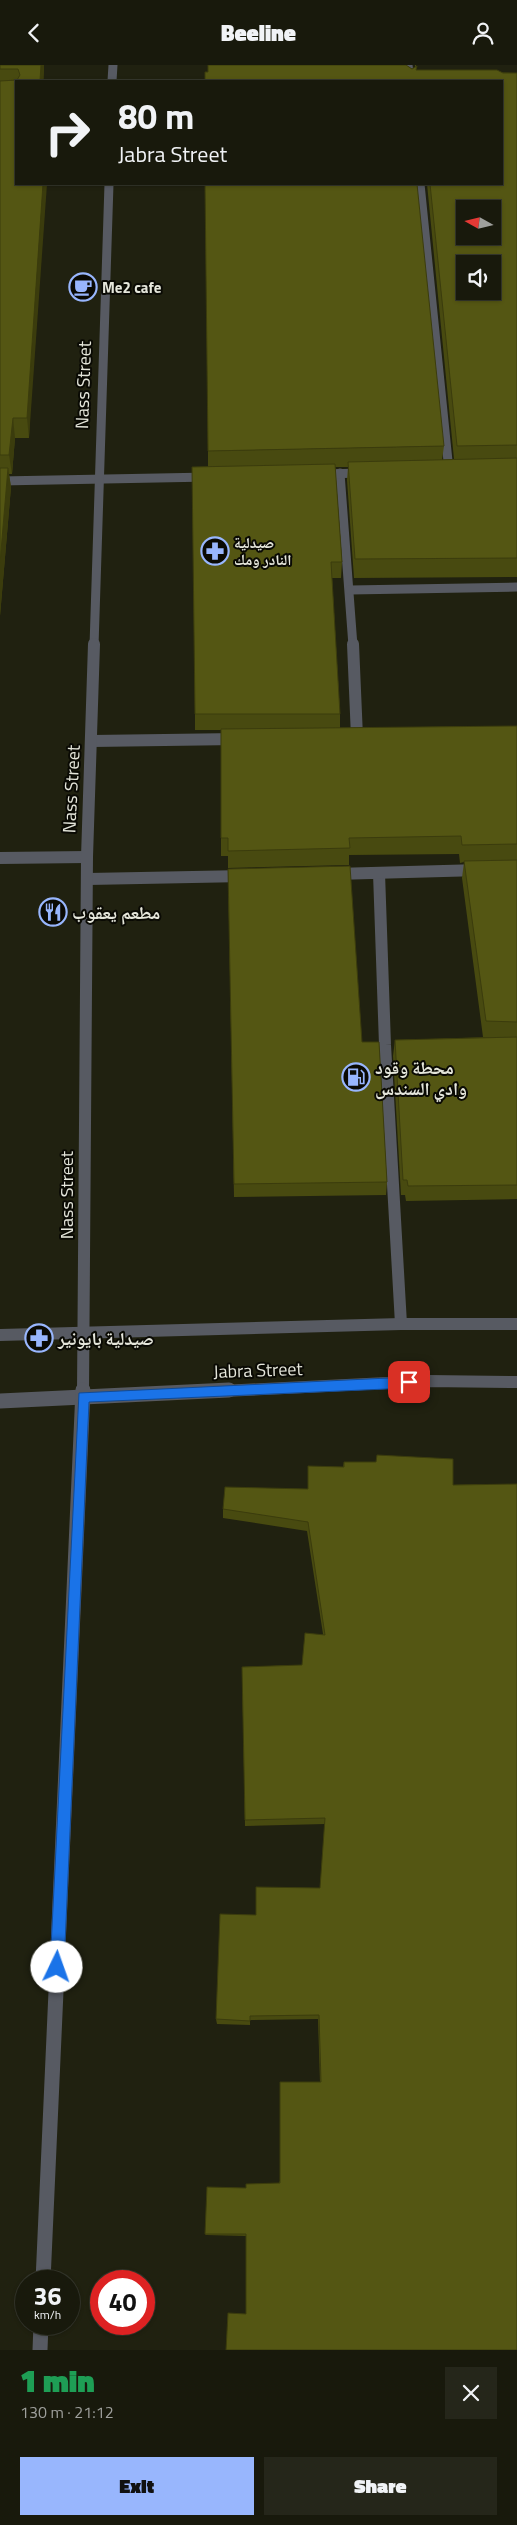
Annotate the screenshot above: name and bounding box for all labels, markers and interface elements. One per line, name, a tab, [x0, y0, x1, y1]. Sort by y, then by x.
text: Beeline	[221, 16, 296, 50]
icon: back	[20, 19, 48, 47]
icon: person	[469, 19, 497, 47]
text: 80 m	[118, 89, 194, 143]
icon: right	[35, 100, 100, 165]
text: Jabra Street	[118, 137, 227, 171]
north arrow	[456, 200, 501, 245]
map controls	[456, 200, 501, 300]
button: sound	[456, 255, 501, 300]
cafe icon: Me2 cafe	[68, 272, 98, 302]
place label: Me2 cafe	[102, 276, 162, 299]
street label: Nass Street	[68, 340, 98, 430]
place label: صيدلية النادر ومك	[234, 531, 291, 571]
pharmacy icon: صيدلية النادر ومك	[200, 536, 230, 566]
street label: Nass Street	[55, 744, 87, 834]
restaurant icon: مطعم يعقوب	[38, 897, 68, 927]
place label: مطعم يعقوب	[72, 899, 160, 926]
place label: محطة وقود وادي السندس	[375, 1054, 467, 1103]
fuel station icon: محطة وقود وادي السندس	[341, 1062, 371, 1092]
street label: Nass Street	[53, 1150, 80, 1239]
pharmacy icon: صيدلية بايونير	[24, 1323, 54, 1353]
place label: صيدلية بايونير	[57, 1325, 154, 1352]
street label: Jabra Street	[213, 1355, 304, 1385]
pin	[388, 1361, 430, 1403]
icon: arrive	[395, 1368, 423, 1396]
position arrow	[30, 1940, 82, 1992]
speed limit sign: 40	[90, 2270, 155, 2335]
text: 36	[33, 2277, 62, 2315]
text: km/h	[34, 2305, 61, 2324]
text: 1 min	[20, 2358, 95, 2404]
button: close	[445, 2367, 497, 2419]
text: 130 m · 21:12	[20, 2400, 114, 2424]
button: Exit	[20, 2457, 254, 2515]
button: Share	[264, 2457, 497, 2515]

